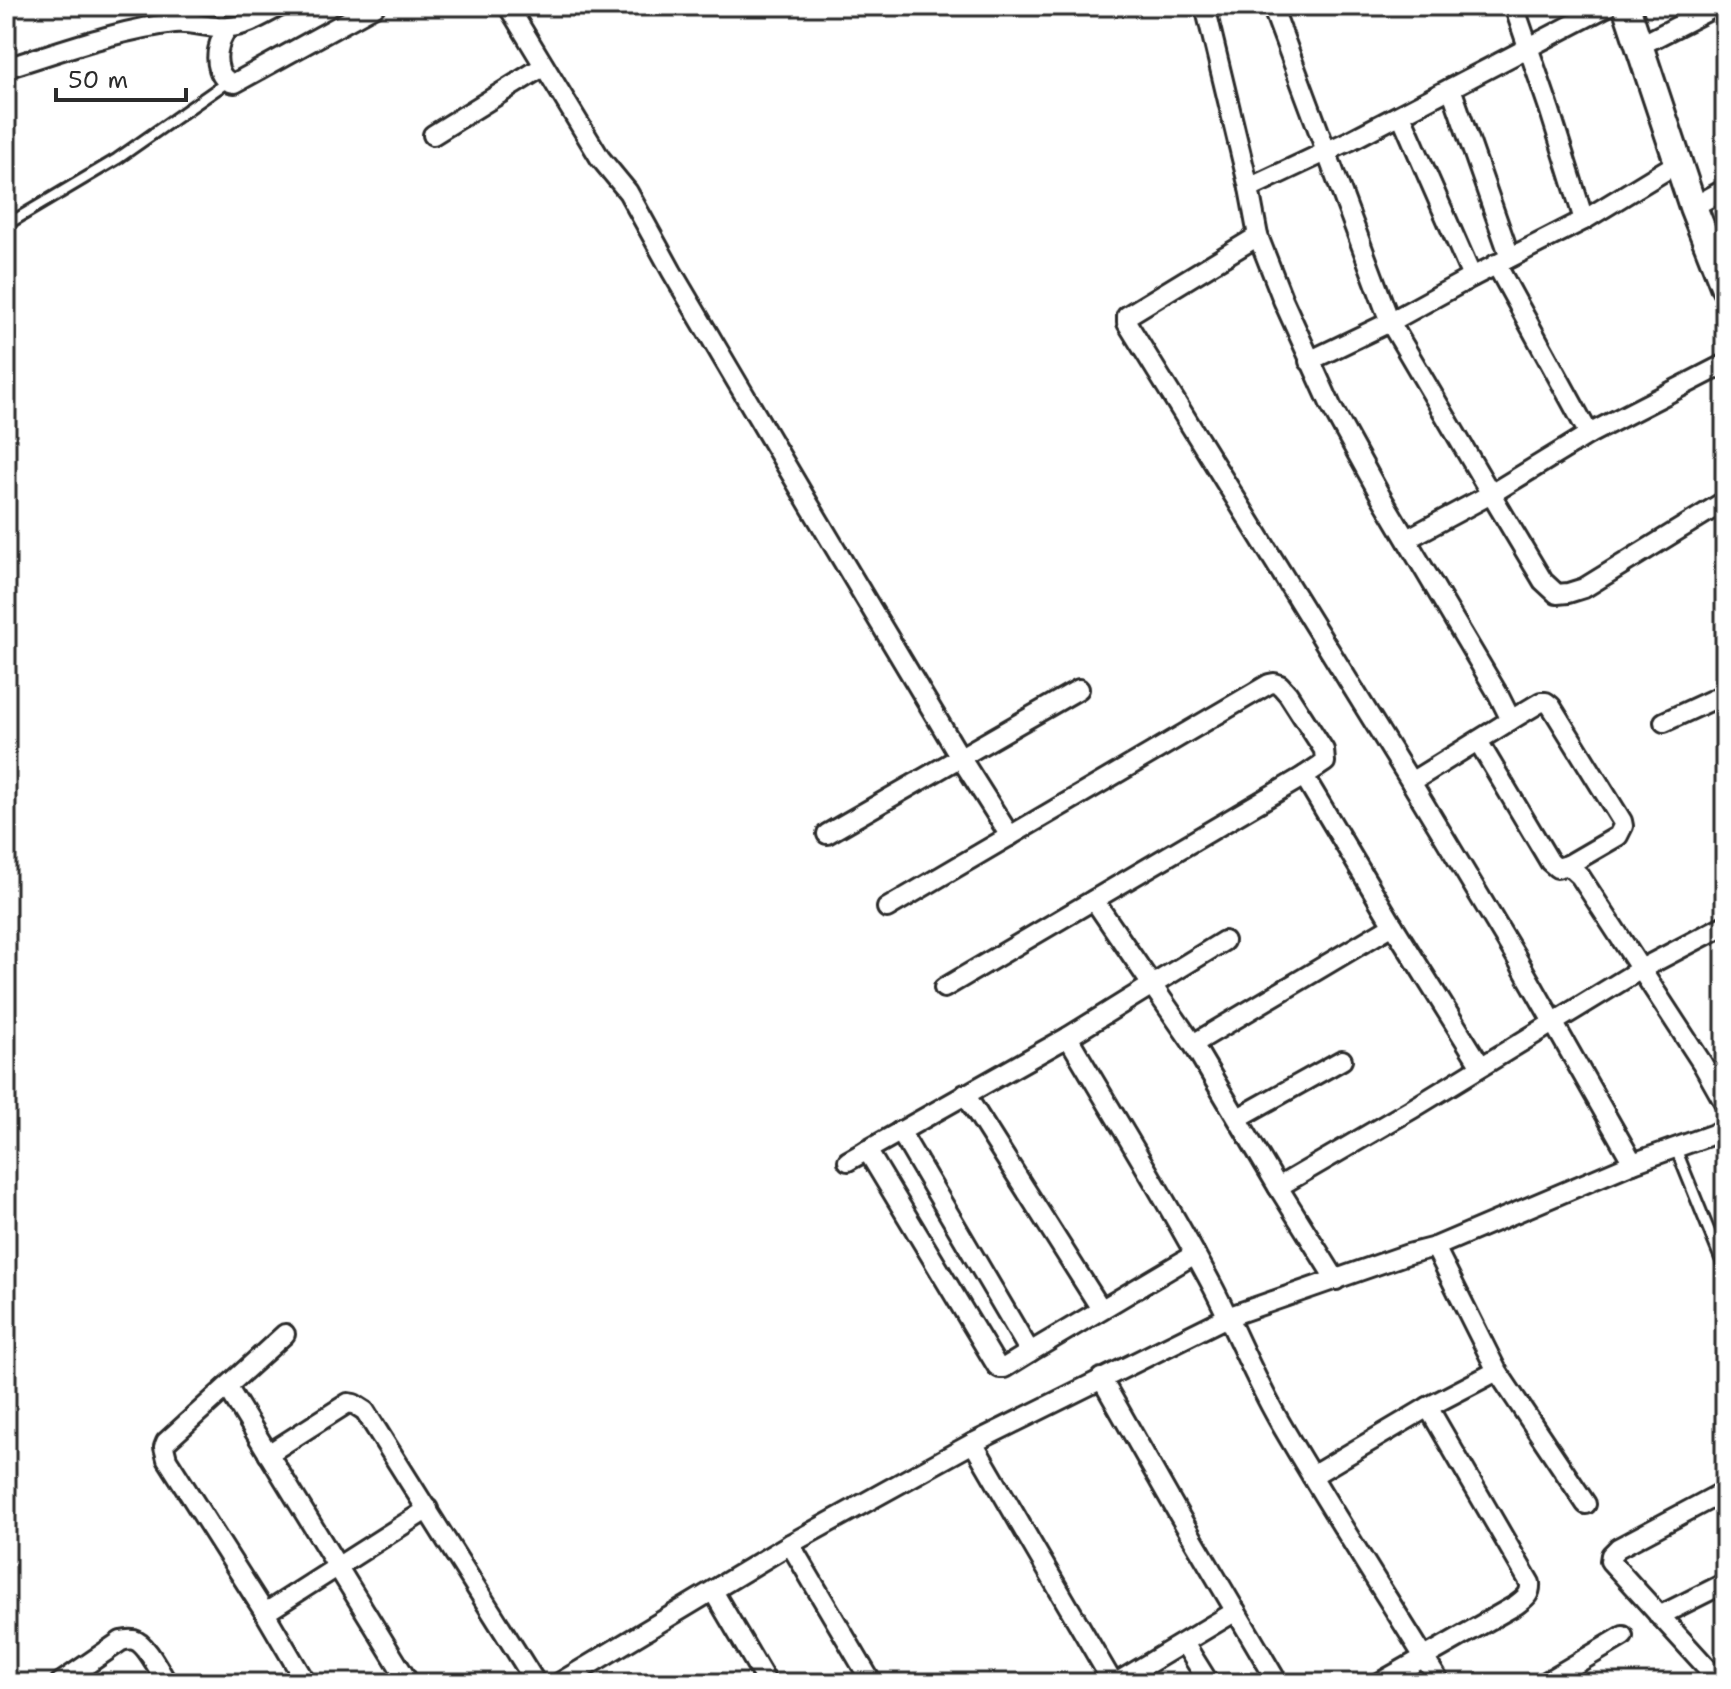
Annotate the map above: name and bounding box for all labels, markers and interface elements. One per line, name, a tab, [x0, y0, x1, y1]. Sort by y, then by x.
scale bar	[56, 52, 186, 102]
text: 50 m	[68, 64, 128, 96]

